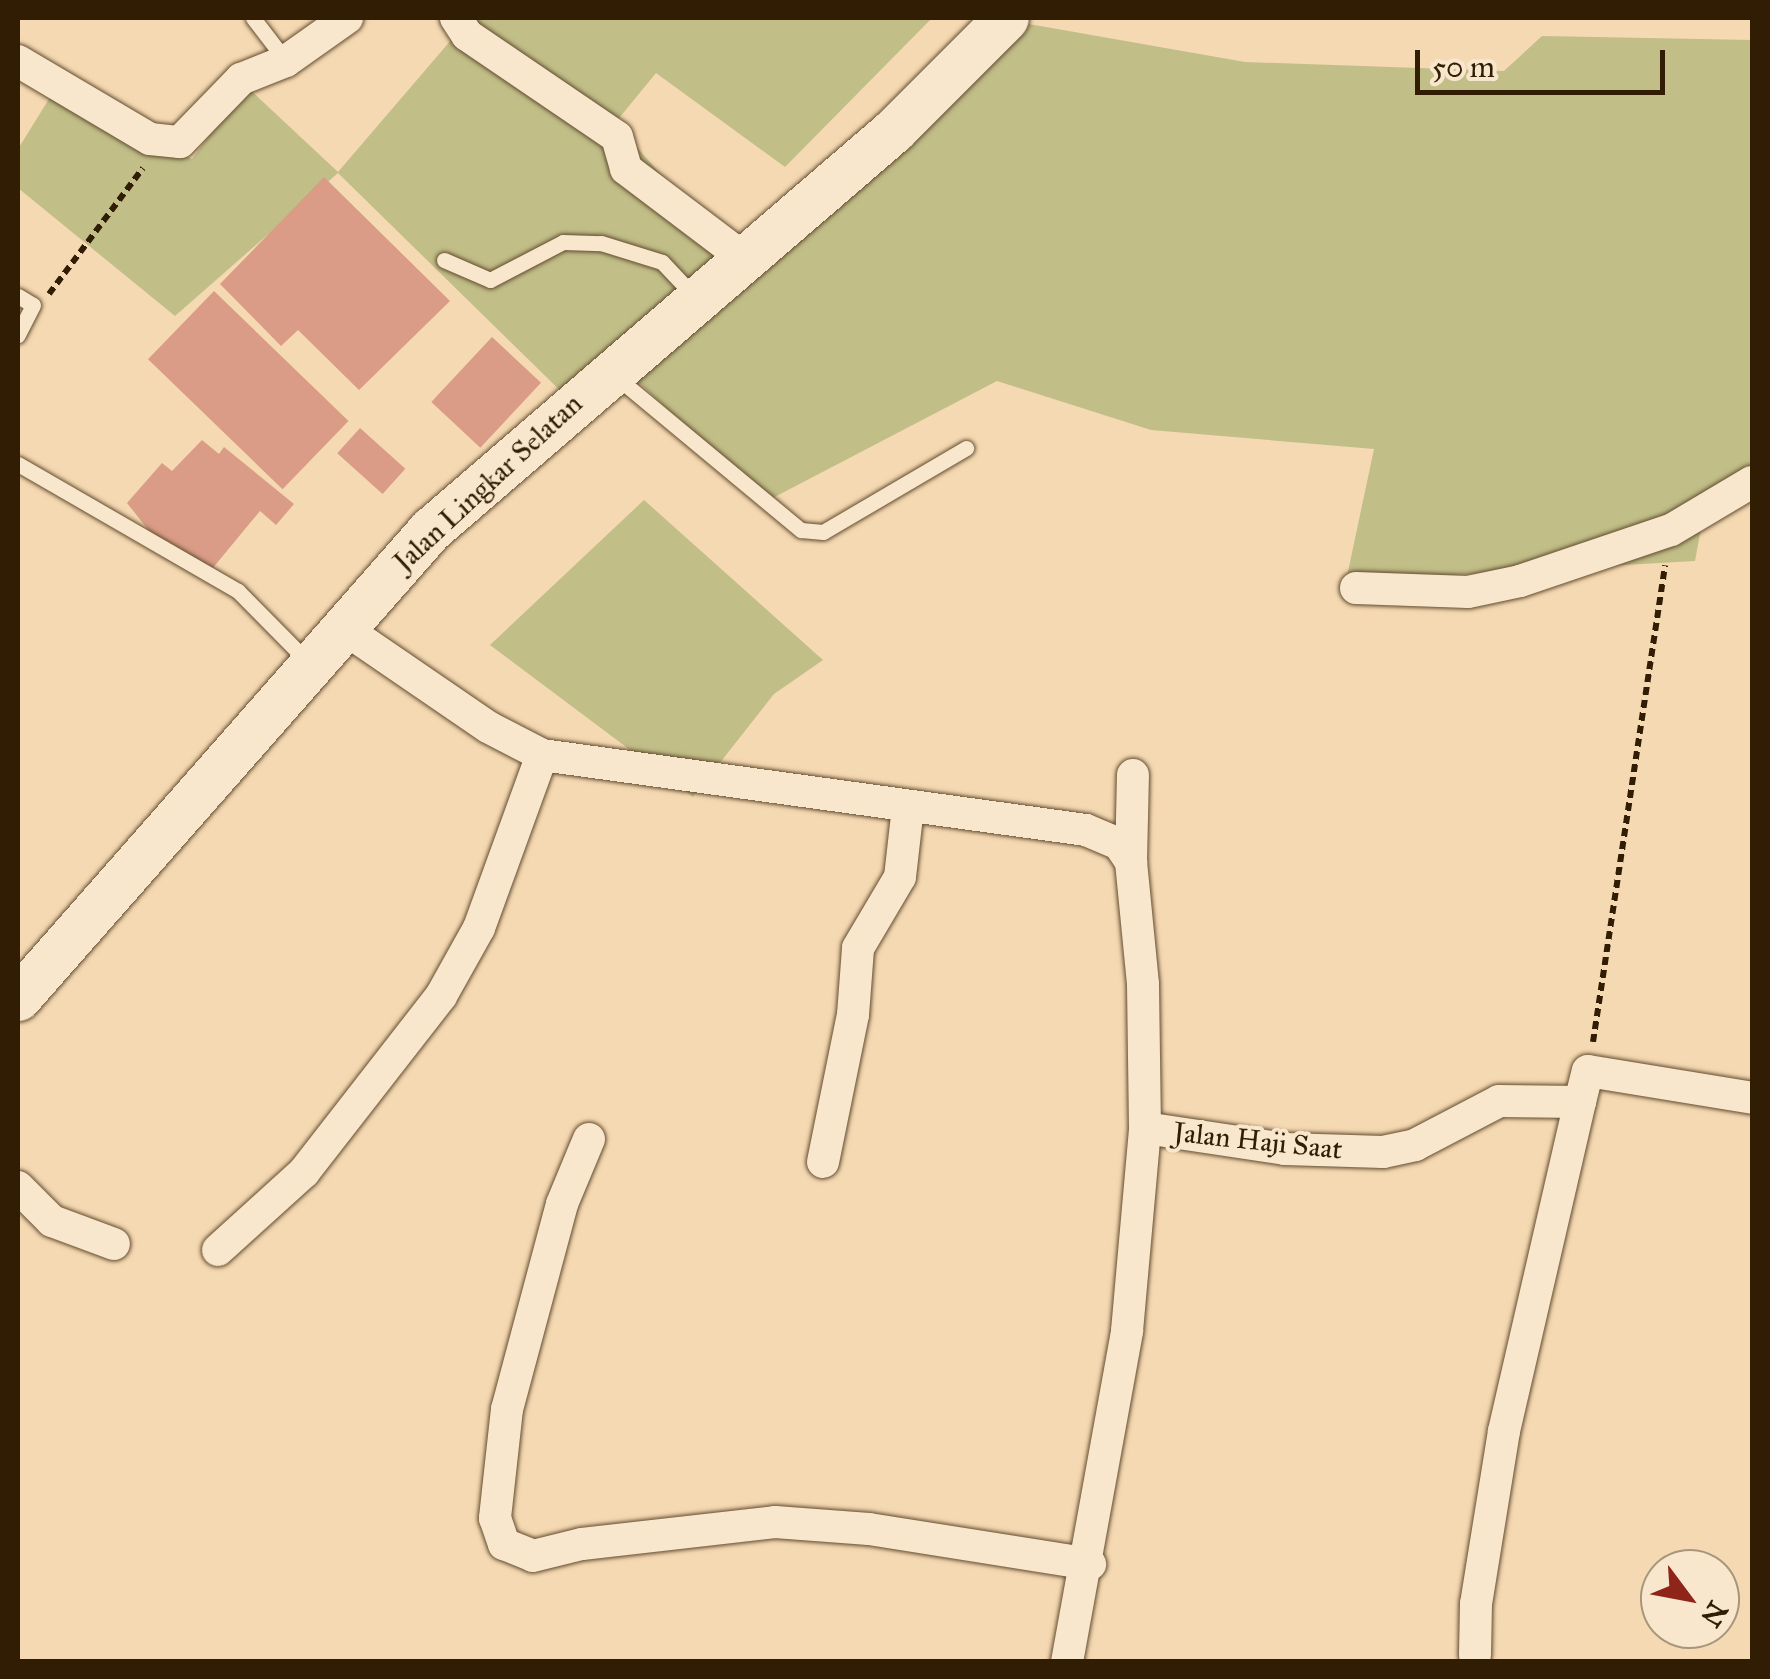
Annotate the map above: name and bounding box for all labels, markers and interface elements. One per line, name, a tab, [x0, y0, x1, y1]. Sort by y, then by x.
scale bar	[1420, 30, 1670, 92]
text: 50 m	[1432, 49, 1495, 85]
street label: Jalan Lingkar Selatan	[387, 387, 589, 579]
street label: Jalan Haji Saat	[1172, 1115, 1344, 1167]
north arrow	[1640, 1549, 1740, 1649]
text: N	[1693, 1595, 1735, 1633]

